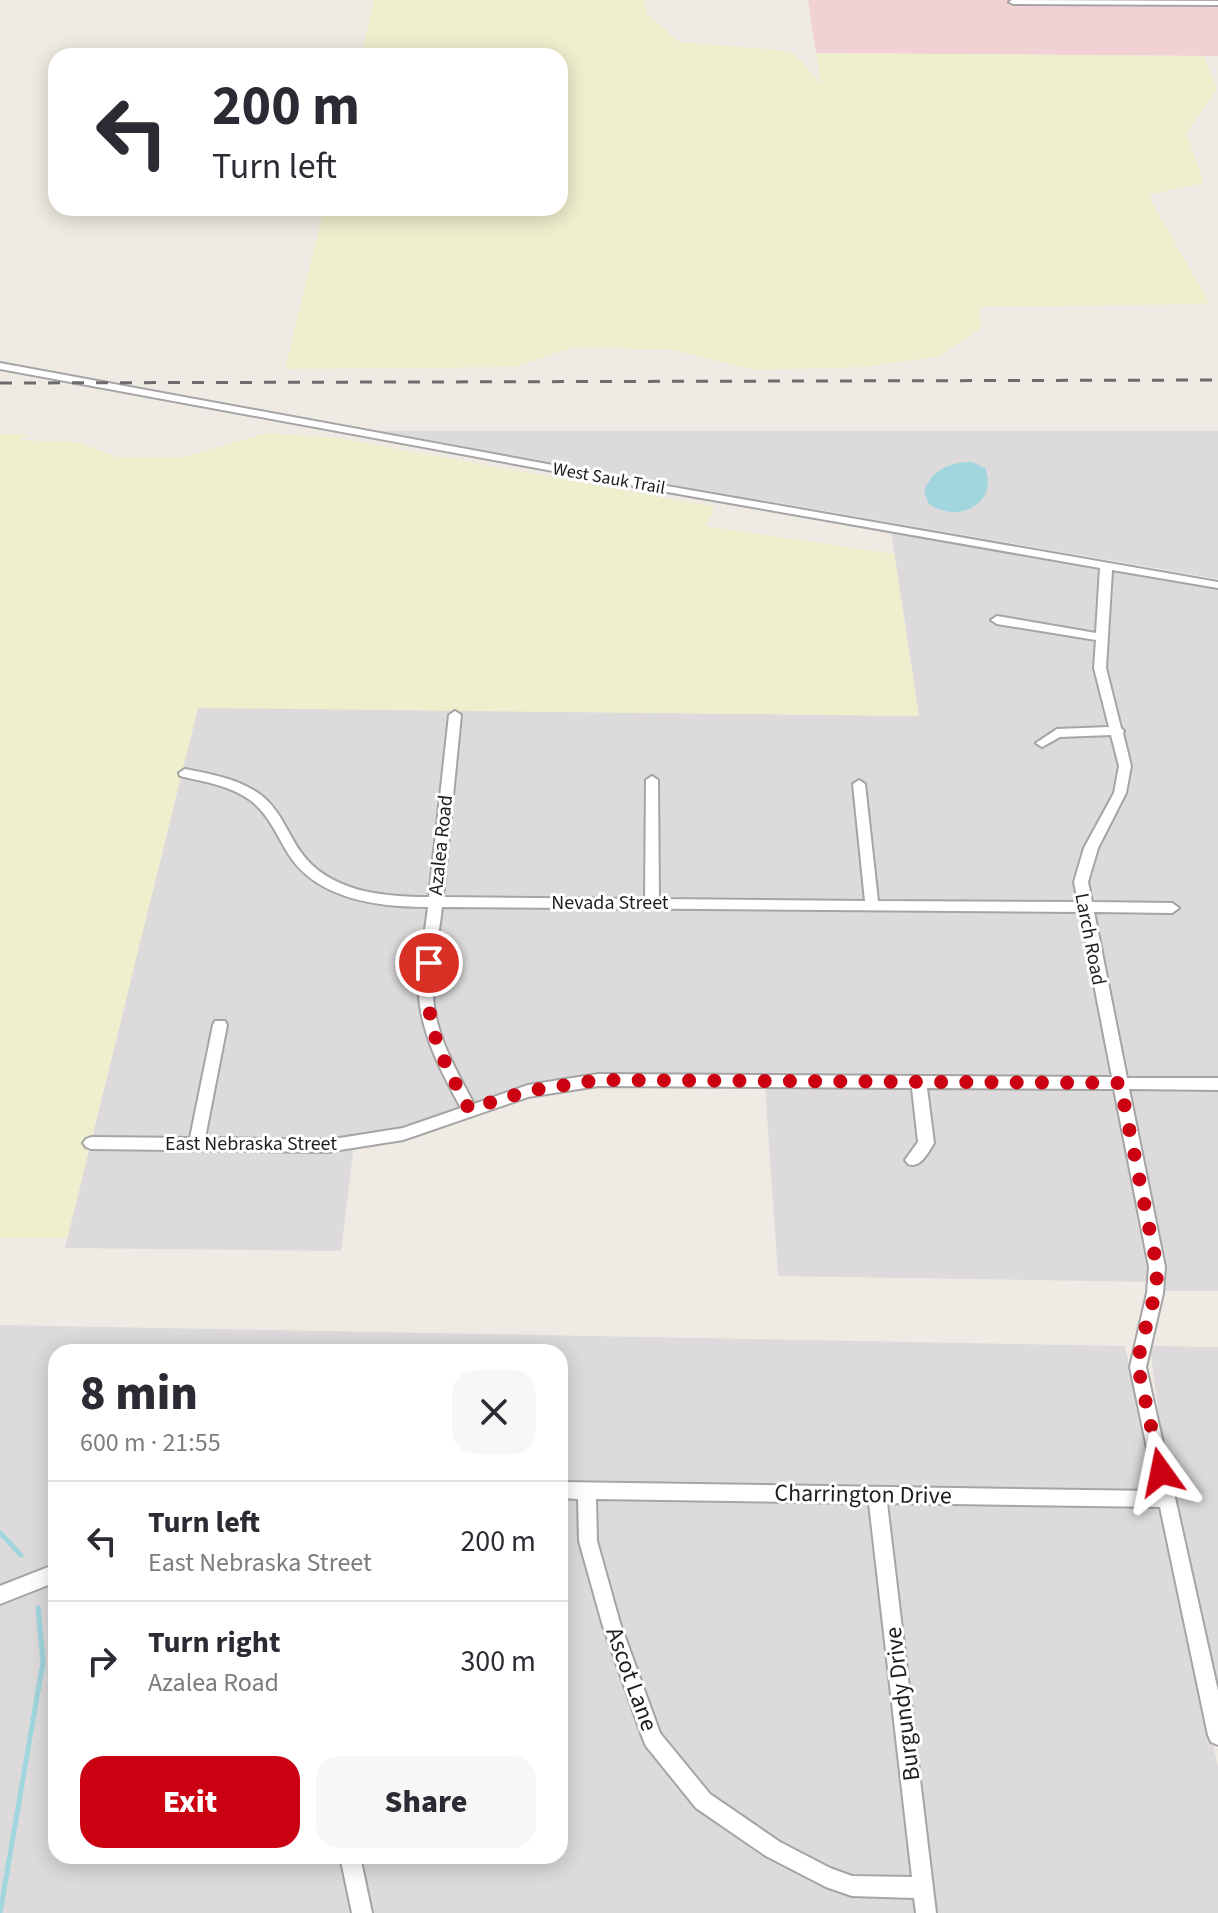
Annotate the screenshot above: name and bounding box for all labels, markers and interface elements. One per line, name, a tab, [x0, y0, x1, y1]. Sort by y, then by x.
text: 200 m	[212, 67, 360, 146]
icon: left	[80, 80, 184, 184]
text: Turn left	[212, 141, 337, 192]
street label: West Sauk Trail	[551, 456, 667, 501]
street label: Azalea Road	[422, 794, 460, 897]
street label: Nevada Street	[551, 889, 669, 917]
street label: Larch Road	[1067, 891, 1113, 988]
pin	[395, 929, 463, 997]
icon: arrive	[407, 941, 451, 985]
street label: East Nebraska Street	[165, 1130, 337, 1158]
text: 8 min	[80, 1360, 198, 1428]
button: close	[452, 1370, 536, 1454]
text: 600 m · 21:55	[80, 1424, 221, 1461]
position arrow	[1119, 1430, 1203, 1514]
street label: Charrington Drive	[774, 1475, 952, 1514]
text: Turn left	[148, 1501, 260, 1544]
icon: left	[80, 1519, 124, 1563]
text: 200 m	[460, 1520, 536, 1563]
text: East Nebraska Street	[148, 1544, 372, 1581]
text: Turn right	[148, 1621, 280, 1664]
street label: Ascot Lane	[597, 1622, 667, 1736]
street label: Burgundy Drive	[876, 1625, 929, 1783]
icon: right	[80, 1639, 124, 1683]
text: 300 m	[460, 1640, 536, 1683]
text: Azalea Road	[148, 1664, 279, 1701]
button: Exit	[80, 1756, 300, 1848]
button: Share	[316, 1756, 536, 1848]

